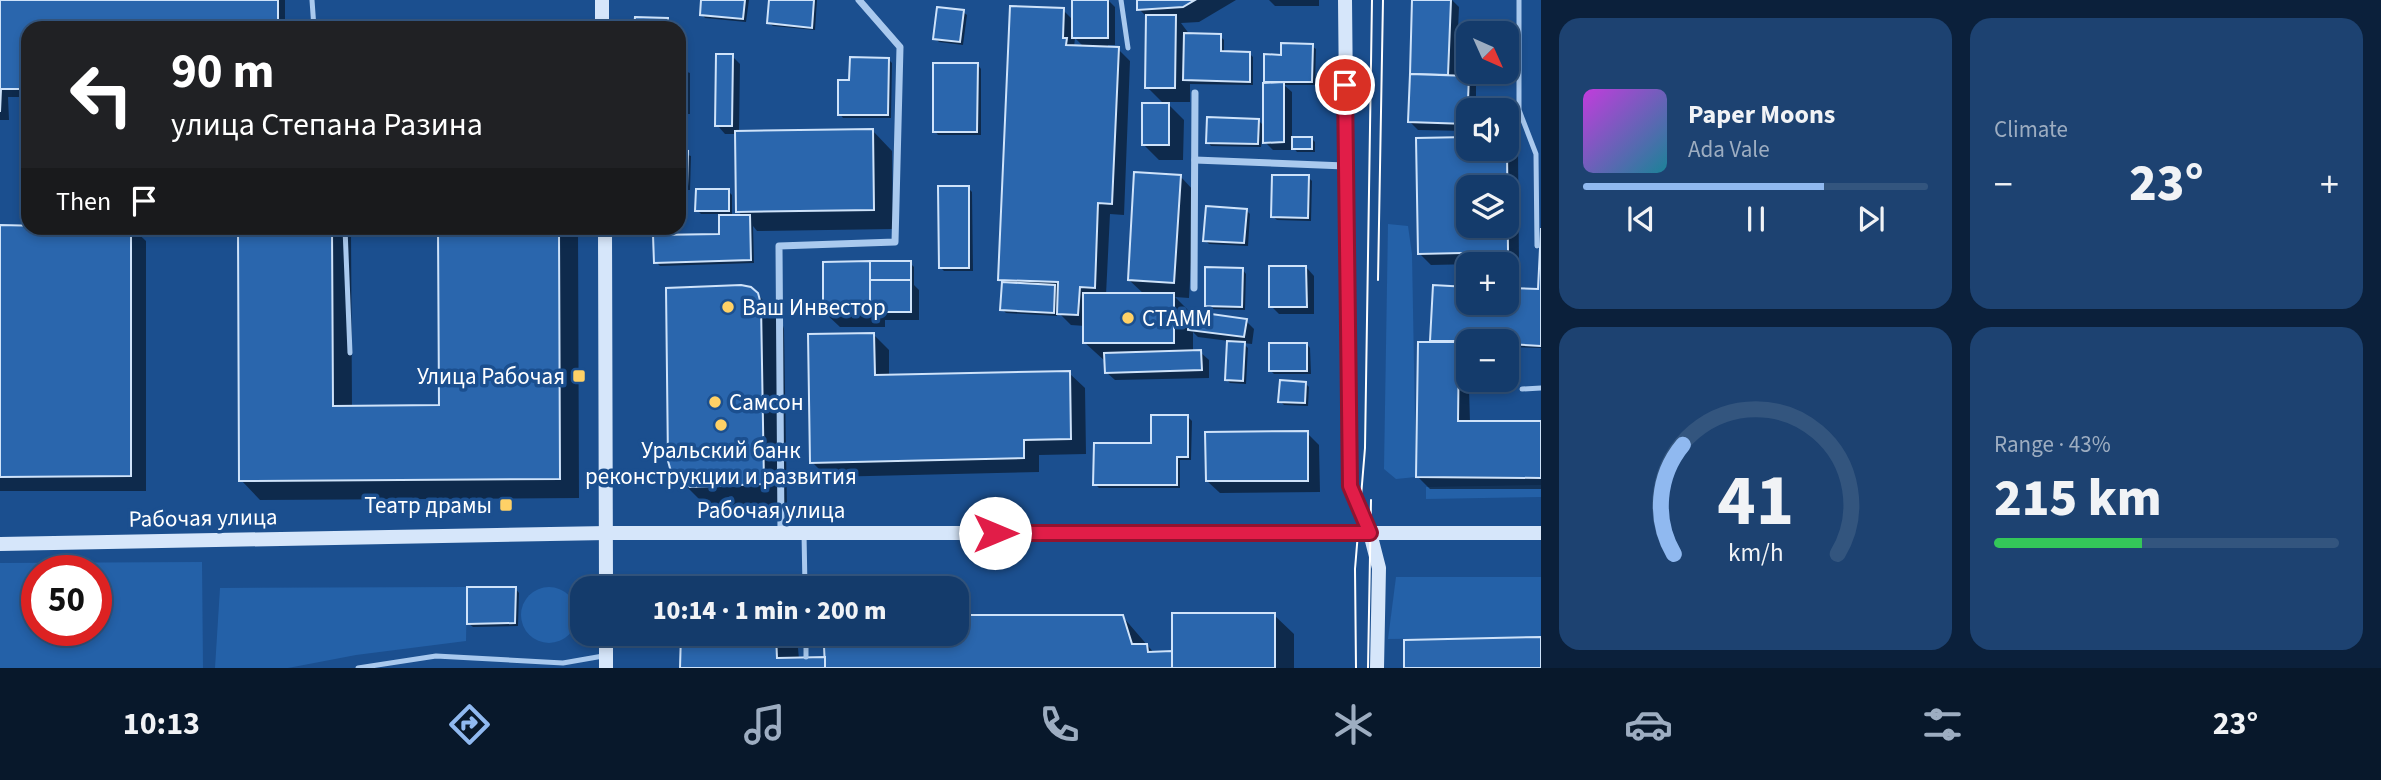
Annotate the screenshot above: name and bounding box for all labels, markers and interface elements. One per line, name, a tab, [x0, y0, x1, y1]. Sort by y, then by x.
north arrow	[1456, 21, 1519, 84]
map controls	[1456, 21, 1519, 392]
text: 90 m	[171, 37, 275, 107]
icon: left	[56, 49, 147, 140]
pin	[1315, 55, 1375, 115]
icon: arrive	[1326, 66, 1364, 104]
text: Paper Moons	[1688, 96, 1835, 133]
button: sound	[1456, 98, 1519, 161]
text: улица Степана Разина	[171, 102, 483, 148]
text: Climate	[1994, 113, 2068, 146]
text: Ada Vale	[1688, 133, 1770, 166]
text: 23°	[2129, 147, 2204, 221]
text: −	[1994, 158, 2013, 212]
text: +	[2320, 158, 2339, 212]
button: layers	[1456, 175, 1519, 238]
icon: arrive	[125, 182, 163, 220]
text: Then	[56, 183, 111, 220]
icon: previous	[1622, 200, 1660, 238]
icon: pause	[1737, 200, 1775, 238]
icon: next	[1852, 200, 1890, 238]
button: +	[1456, 252, 1519, 315]
place label: Ваш Инвестор	[742, 291, 886, 324]
marker: Ваш Инвестор	[720, 299, 736, 315]
place label: СТАММ	[1142, 302, 1212, 335]
marker: СТАММ	[1120, 310, 1136, 326]
button: −	[1456, 329, 1519, 392]
place label: Улица Рабочая	[417, 360, 565, 393]
marker: Улица Рабочая	[571, 368, 587, 384]
place label: Самсон	[729, 386, 804, 419]
marker: Самсон	[707, 394, 723, 410]
marker: Уральский банк реконструкции и развития	[713, 417, 729, 433]
text: Range · 43%	[1994, 428, 2111, 461]
place label: Уральский банк реконструкции и развития	[585, 434, 857, 493]
text: 41	[1717, 450, 1794, 554]
text: 215 km	[1994, 462, 2162, 536]
place label: Театр драмы	[364, 489, 492, 522]
street label: Рабочая улица	[697, 494, 845, 527]
position arrow	[958, 496, 1032, 570]
marker: Театр драмы	[498, 497, 514, 513]
street label: Рабочая улица	[128, 500, 278, 536]
text: km/h	[1728, 535, 1783, 571]
speed limit sign: 50	[21, 555, 112, 646]
text: 10:14 · 1 min · 200 m	[653, 592, 886, 629]
icon: directions	[445, 700, 494, 749]
icon: music	[740, 700, 789, 749]
icon: phone	[1035, 700, 1084, 749]
icon: climate	[1329, 700, 1378, 749]
icon: car	[1624, 700, 1673, 749]
icon: filters	[1918, 700, 1967, 749]
text: 10:13	[123, 701, 200, 747]
text: 23°	[2213, 701, 2258, 747]

